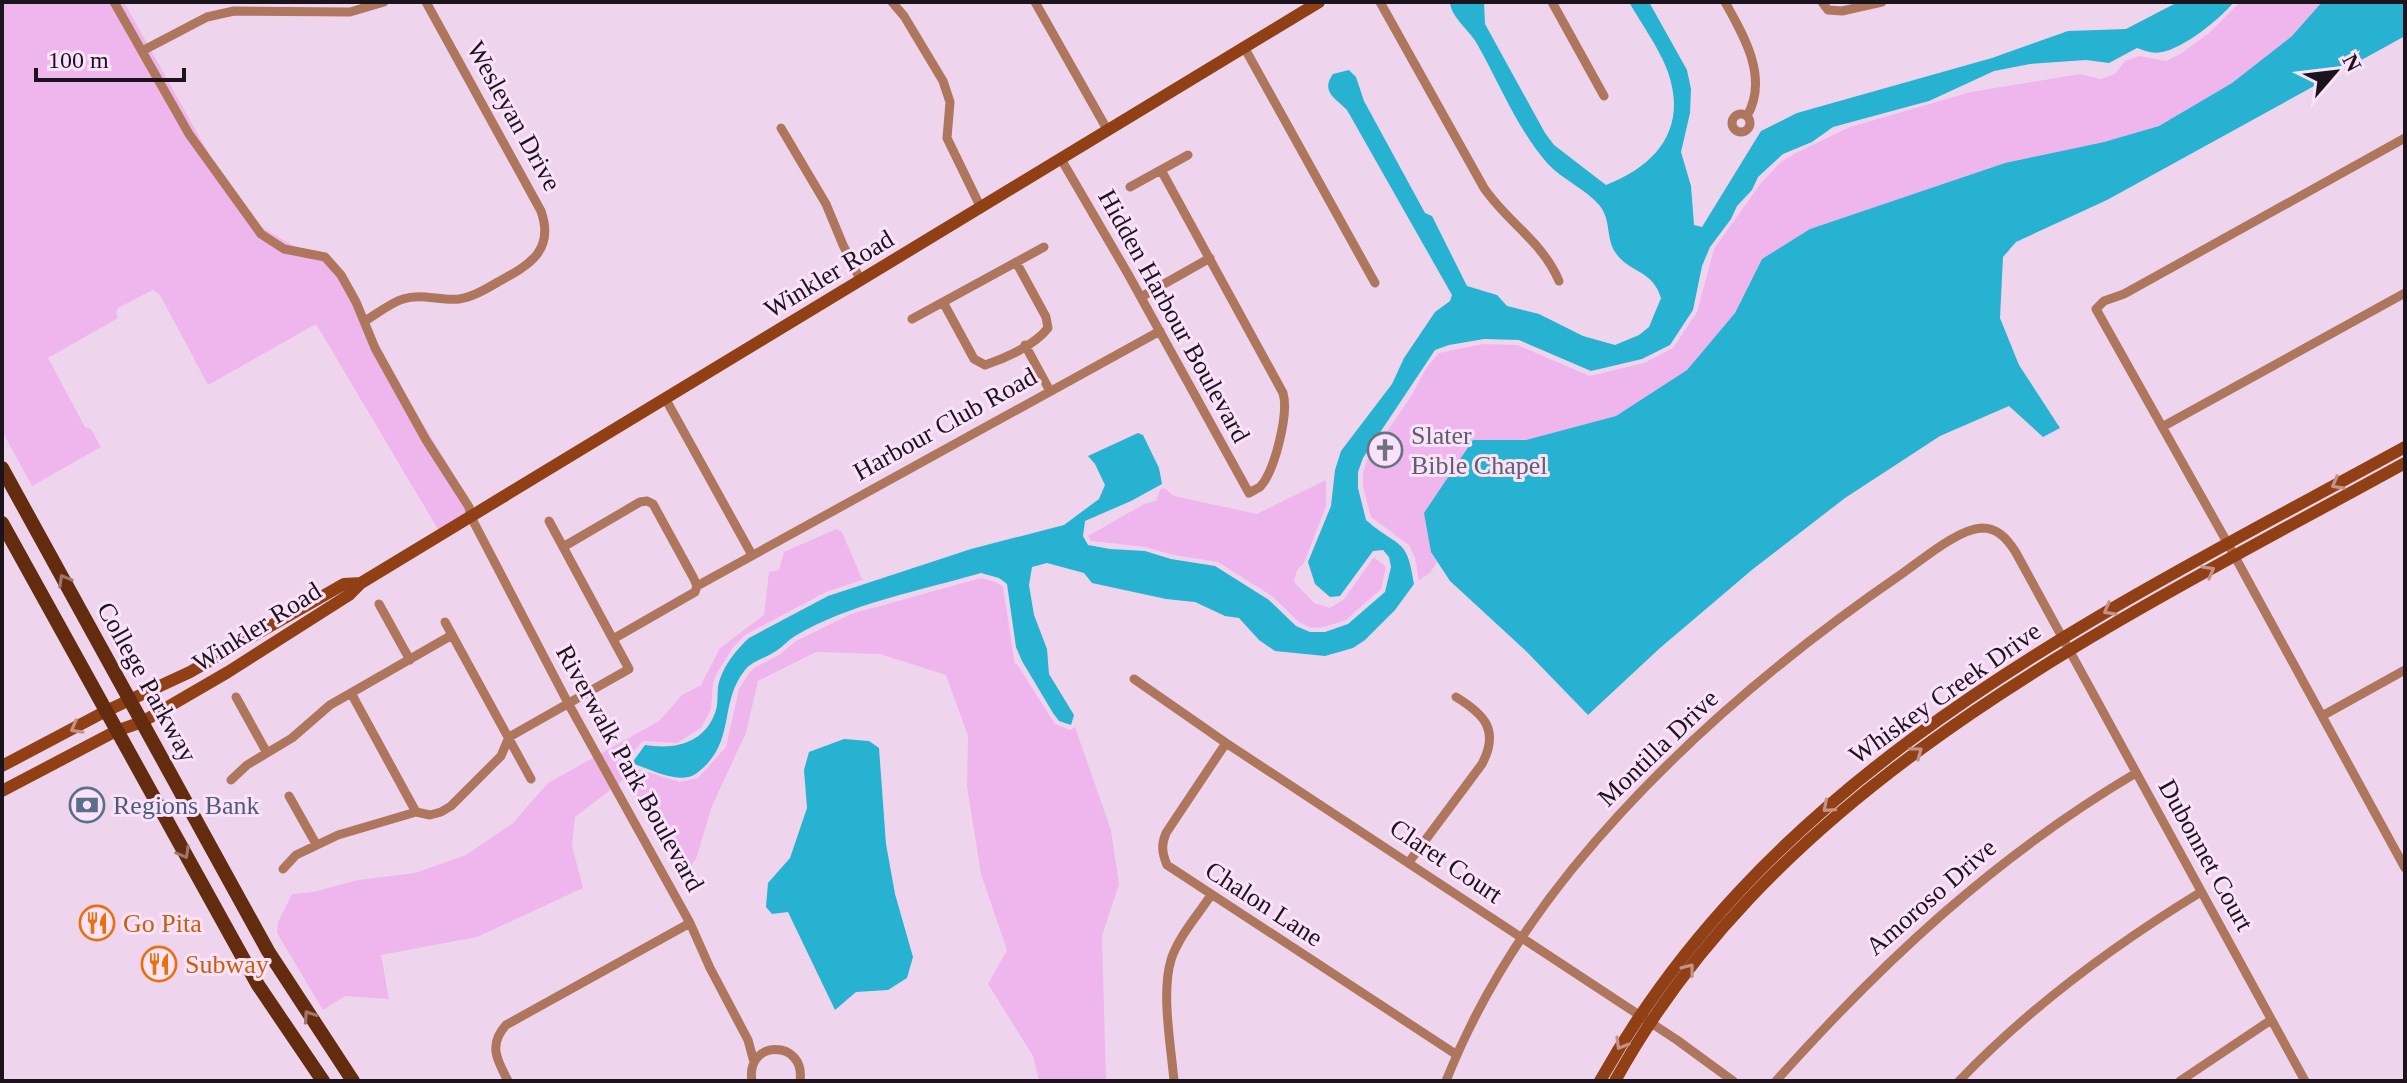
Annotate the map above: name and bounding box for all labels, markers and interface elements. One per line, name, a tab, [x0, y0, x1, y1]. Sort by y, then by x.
scale bar	[36, 32, 184, 82]
north arrow	[2295, 32, 2375, 112]
street label: Wesleyan Drive	[461, 36, 567, 196]
text: 100 m	[48, 47, 109, 73]
text: N	[2337, 50, 2367, 76]
street label: Hidden Harbour Boulevard	[1092, 185, 1256, 447]
street label: Winkler Road	[759, 224, 899, 324]
street label: Harbour Club Road	[848, 362, 1042, 486]
place label: Slater Bible Chapel	[1411, 421, 1547, 480]
church icon: Slater Bible Chapel	[1366, 431, 1404, 469]
one-way arrow	[2331, 474, 2345, 490]
one-way arrow	[2200, 565, 2215, 581]
one-way arrow	[58, 574, 73, 588]
street label: Winkler Road	[188, 576, 326, 678]
street label: College Parkway	[91, 597, 203, 767]
one-way arrow	[2103, 601, 2118, 616]
street label: Whiskey Creek Drive	[1844, 616, 2046, 770]
street label: Riverwalk Park Boulevard	[550, 640, 710, 896]
street label: Montilla Drive	[1592, 684, 1724, 812]
one-way arrow	[71, 718, 85, 734]
one-way arrow	[1908, 747, 1923, 761]
street label: Dubonnet Court	[2153, 774, 2260, 936]
bank icon: Regions Bank	[68, 786, 106, 824]
place label: Regions Bank	[113, 791, 260, 820]
one-way arrow	[1822, 797, 1837, 812]
street label: Claret Court	[1384, 813, 1508, 910]
street label: Amoroso Drive	[1860, 833, 2002, 961]
one-way arrow	[174, 844, 190, 859]
street label: Chalon Lane	[1200, 855, 1328, 953]
restaurant icon: Go Pita	[78, 904, 116, 942]
place label: Go Pita	[123, 909, 202, 938]
restaurant icon: Subway	[140, 945, 178, 983]
place label: Subway	[185, 950, 269, 979]
one-way arrow	[1679, 964, 1694, 978]
one-way arrow	[304, 1011, 319, 1025]
one-way arrow	[1615, 1035, 1631, 1050]

